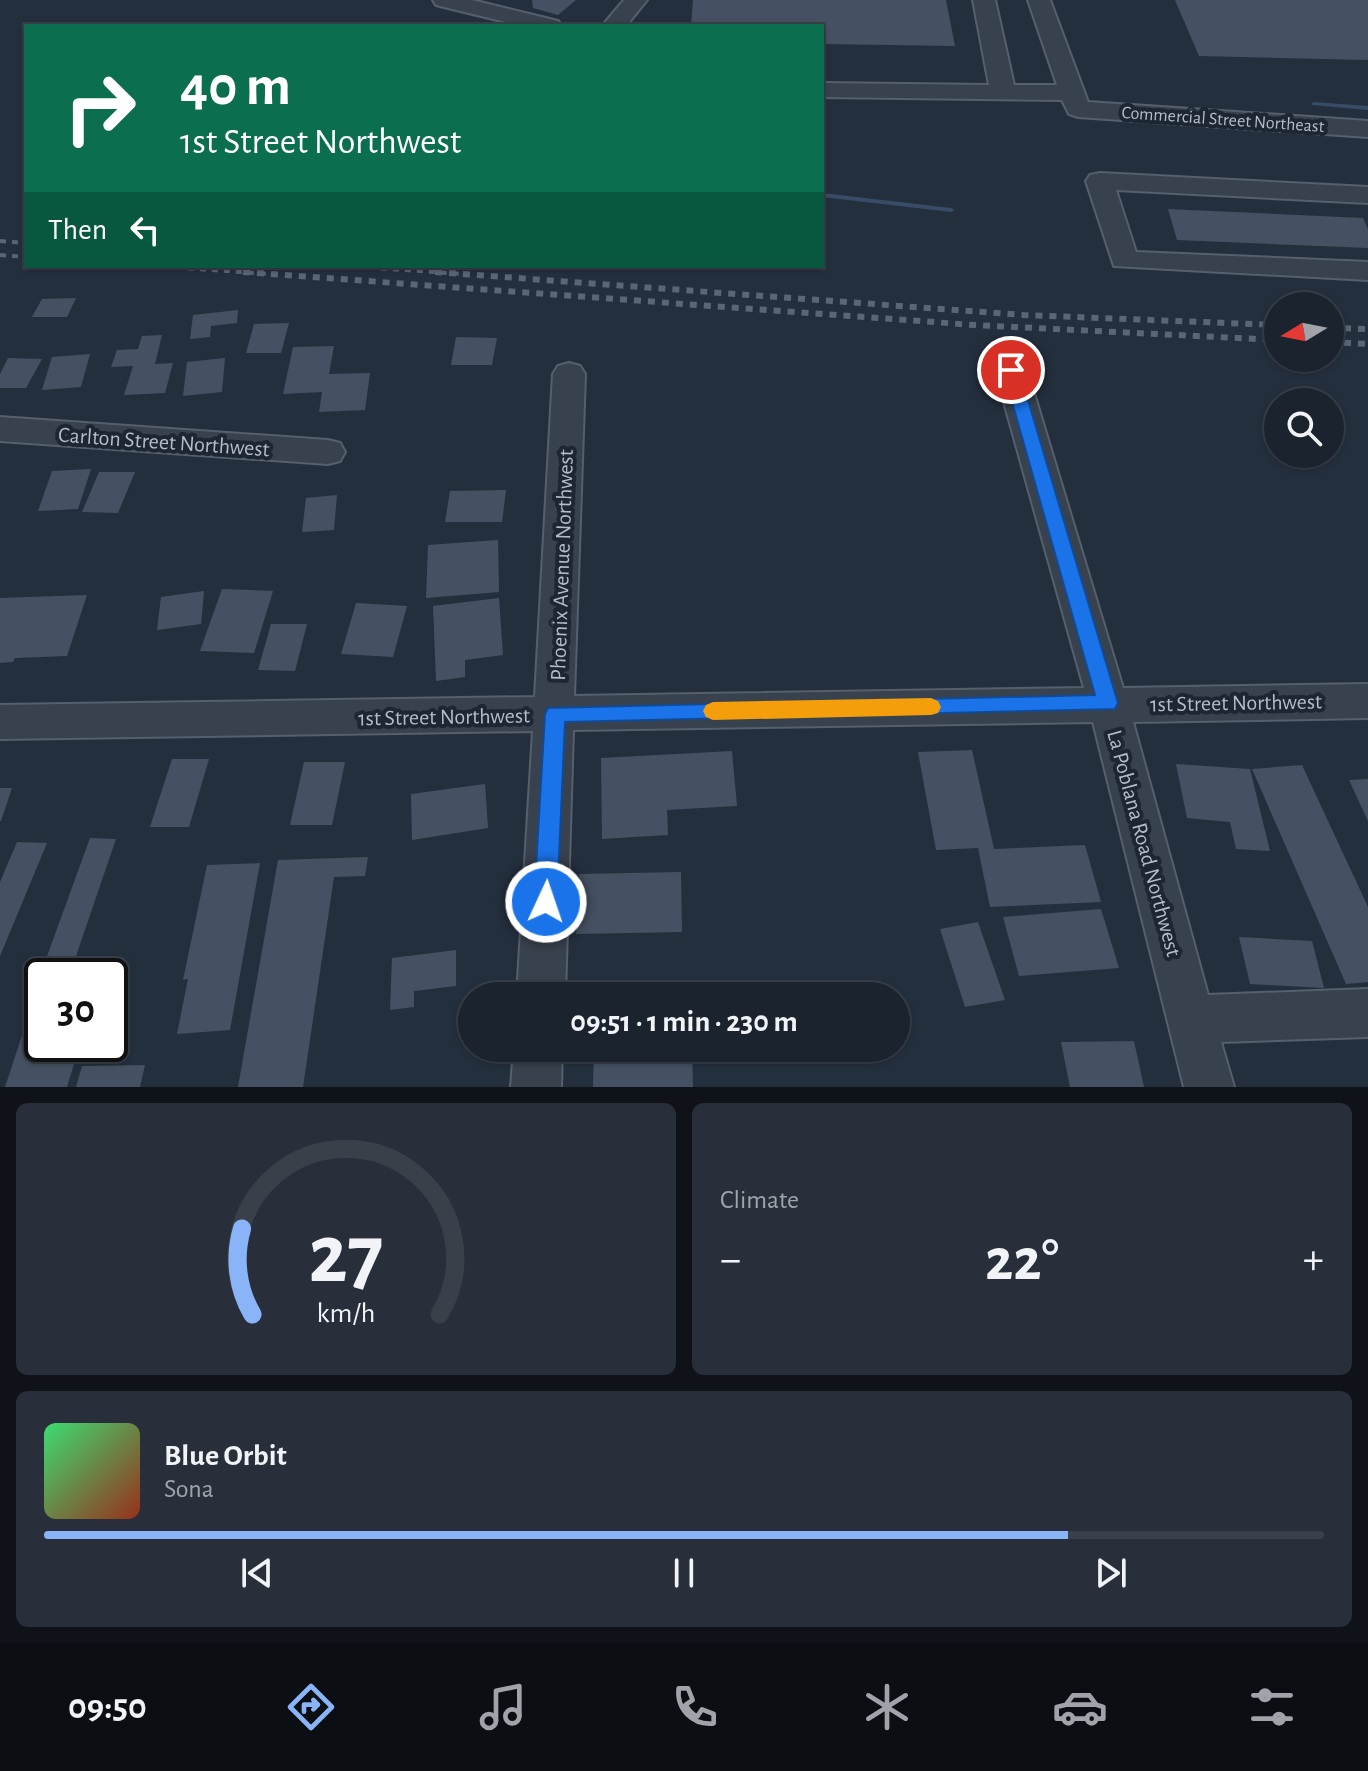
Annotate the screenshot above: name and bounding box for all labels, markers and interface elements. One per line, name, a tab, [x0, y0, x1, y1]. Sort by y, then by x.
icon: right	[48, 56, 152, 160]
text: 40 m	[180, 59, 291, 115]
street label: Commercial Street Northeast	[1121, 104, 1325, 136]
text: 1st Street Northwest	[180, 124, 461, 160]
icon: left	[123, 208, 167, 252]
text: Then	[48, 215, 107, 245]
north arrow	[1264, 292, 1344, 372]
map controls	[1264, 292, 1344, 468]
pin	[977, 336, 1045, 404]
icon: arrive	[989, 348, 1033, 392]
button: search	[1264, 388, 1344, 468]
street label: Carlton Street Northwest	[58, 424, 270, 460]
street label: Phoenix Avenue Northwest	[547, 449, 577, 681]
street label: 1st Street Northwest	[1150, 691, 1322, 715]
street label: 1st Street Northwest	[358, 705, 530, 729]
street label: La Poblana Road Northwest	[1103, 728, 1185, 959]
position arrow	[504, 860, 588, 944]
speed limit sign: 30	[24, 958, 128, 1062]
text: 09:51 · 1 min · 230 m	[570, 1007, 798, 1037]
text: Climate	[720, 1187, 799, 1213]
text: 27	[308, 1214, 384, 1298]
text: 22°	[985, 1231, 1059, 1291]
text: −	[720, 1238, 741, 1282]
text: +	[1303, 1238, 1324, 1282]
text: km/h	[317, 1299, 375, 1328]
text: Blue Orbit	[164, 1441, 287, 1471]
text: Sona	[164, 1476, 214, 1502]
icon: previous	[235, 1551, 279, 1595]
icon: pause	[662, 1551, 706, 1595]
icon: next	[1089, 1551, 1133, 1595]
icon: directions	[283, 1679, 339, 1735]
icon: music	[475, 1679, 531, 1735]
icon: phone	[667, 1679, 723, 1735]
icon: climate	[859, 1679, 915, 1735]
icon: car	[1052, 1679, 1108, 1735]
icon: filters	[1244, 1679, 1300, 1735]
text: 09:50	[68, 1689, 147, 1725]

